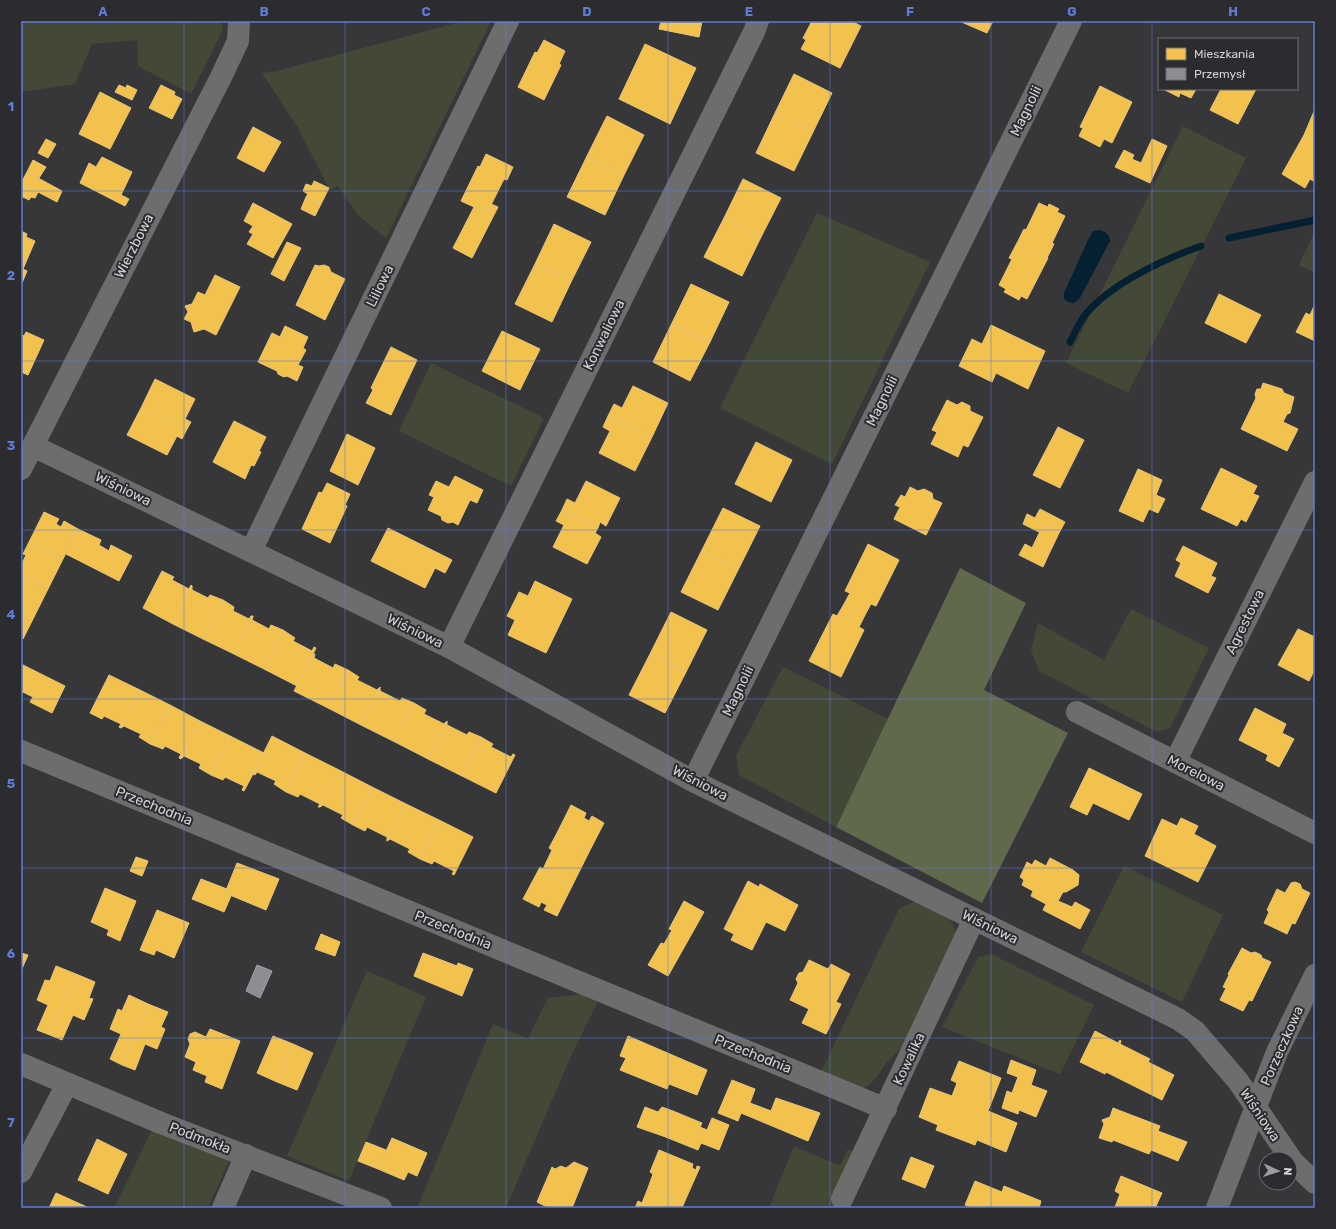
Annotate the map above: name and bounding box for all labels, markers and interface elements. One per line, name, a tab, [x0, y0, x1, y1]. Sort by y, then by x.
text: A	[98, 4, 108, 19]
text: B	[259, 4, 269, 19]
text: C	[421, 4, 431, 19]
text: D	[582, 4, 592, 19]
text: E	[745, 4, 753, 19]
text: F	[906, 4, 914, 19]
text: G	[1067, 4, 1077, 19]
text: H	[1228, 4, 1238, 19]
legend	[1158, 38, 1298, 90]
text: Mieszkania	[1194, 47, 1255, 61]
text: Przemysł	[1194, 67, 1246, 81]
street label: Magnolii	[1007, 83, 1045, 139]
text: 1	[8, 99, 14, 114]
street label: Wierzbowa	[111, 211, 157, 281]
street label: Liliowa	[363, 262, 397, 310]
text: 2	[7, 268, 15, 283]
street label: Konwaliowa	[580, 297, 628, 373]
street label: Magnolii	[863, 373, 901, 429]
text: 3	[7, 438, 16, 453]
street label: Wiśniowa	[92, 468, 154, 510]
street label: Agrestowa	[1222, 587, 1268, 657]
text: 4	[7, 607, 16, 622]
street label: Wiśniowa	[384, 610, 446, 652]
street label: Magnolii	[719, 663, 757, 719]
street label: Morelowa	[1164, 751, 1228, 795]
street label: Wiśniowa	[669, 762, 731, 804]
text: 5	[7, 776, 15, 791]
street label: Przechodnia	[113, 783, 195, 829]
street label: Wiśniowa	[959, 906, 1021, 948]
street label: Przechodnia	[412, 907, 494, 953]
text: 6	[7, 946, 16, 961]
street label: Porzeczkowa	[1257, 1004, 1307, 1088]
street label: Kowalika	[889, 1030, 929, 1088]
street label: Przechodnia	[712, 1031, 794, 1077]
street label: Wiśniowa	[1236, 1085, 1284, 1145]
text: 7	[7, 1115, 15, 1130]
street label: Podmokła	[167, 1118, 233, 1158]
north arrow	[1258, 1151, 1298, 1191]
text: N	[1281, 1167, 1294, 1176]

